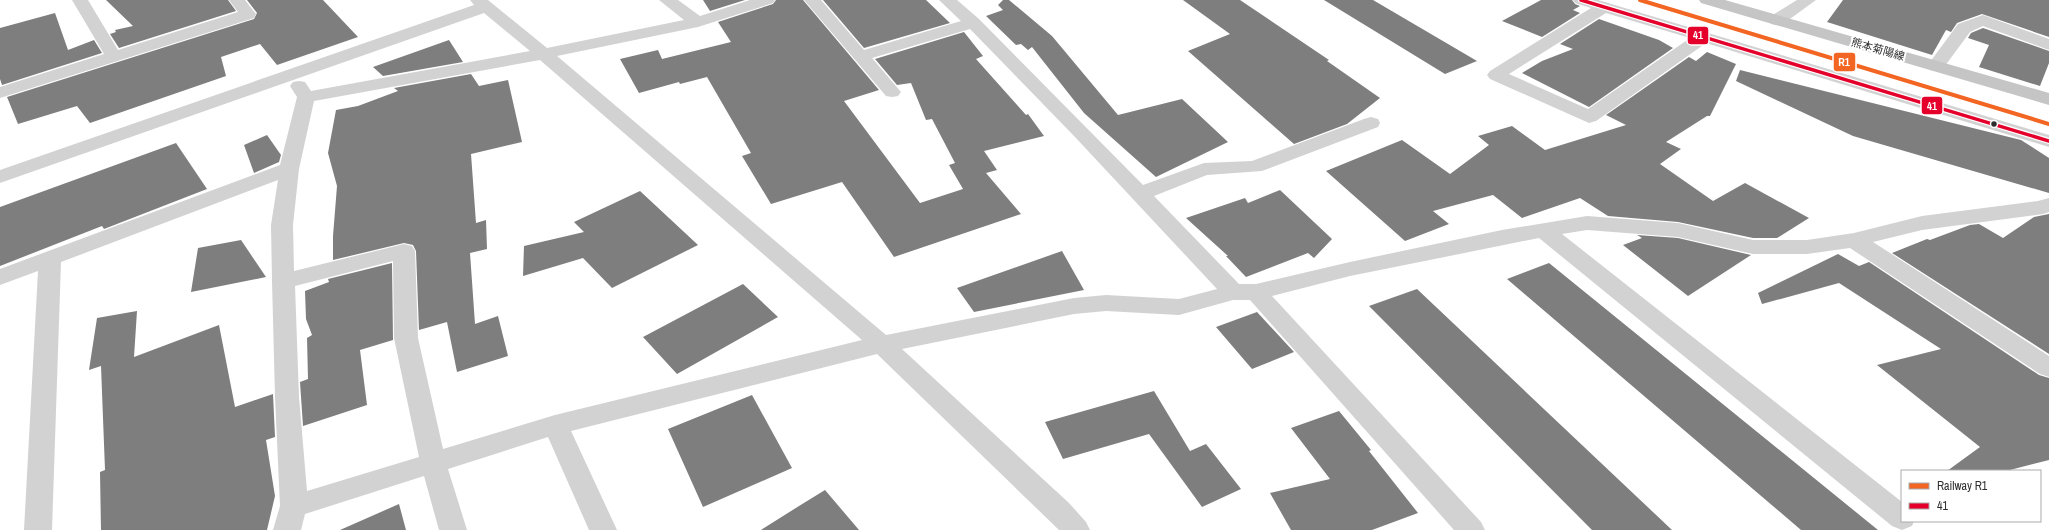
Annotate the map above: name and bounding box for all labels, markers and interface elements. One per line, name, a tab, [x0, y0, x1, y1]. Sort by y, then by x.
line badge: 41	[1687, 26, 1709, 45]
text: 41	[1693, 28, 1703, 42]
street label: 熊本菊陽線	[1850, 35, 1906, 63]
line badge: R1	[1833, 52, 1856, 72]
text: R1	[1838, 55, 1850, 69]
line badge: 41	[1921, 96, 1943, 115]
text: 41	[1927, 99, 1937, 113]
unlabelled marker	[1989, 119, 1999, 129]
legend	[1901, 470, 2041, 522]
text: Railway R1	[1937, 478, 1988, 494]
text: 41	[1937, 498, 1948, 514]

